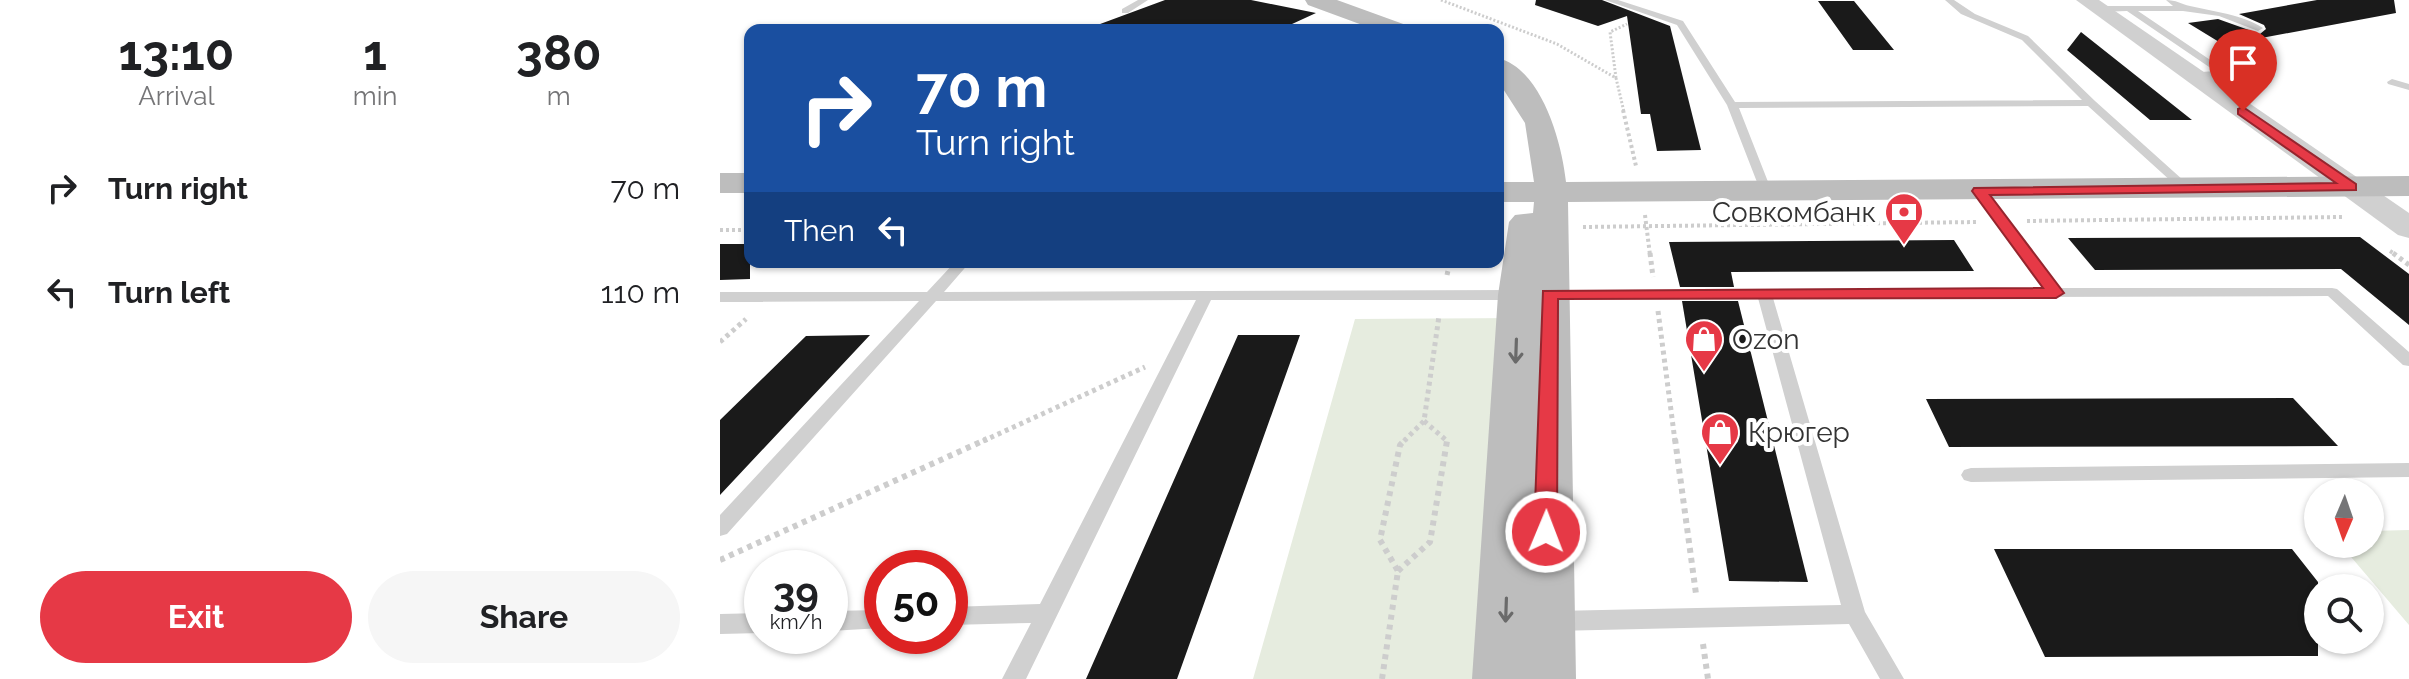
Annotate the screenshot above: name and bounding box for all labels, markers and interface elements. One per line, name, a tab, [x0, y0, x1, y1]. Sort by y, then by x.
text: 13:10	[119, 25, 234, 81]
text: 1	[363, 25, 387, 81]
text: 380	[516, 25, 601, 81]
pin	[2209, 29, 2277, 111]
icon: arrive	[2221, 41, 2265, 85]
text: 70 m	[916, 54, 1047, 120]
icon: right	[784, 56, 888, 160]
text: Arrival	[138, 81, 215, 111]
text: min	[353, 81, 398, 111]
text: m	[547, 81, 571, 111]
text: Turn right	[916, 121, 1075, 163]
icon: right	[40, 166, 84, 210]
text: Turn right	[108, 171, 248, 206]
text: 70 m	[610, 171, 680, 206]
bank icon: Совкомбанк	[1883, 191, 1925, 246]
place label: Совкомбанк	[1712, 196, 1876, 229]
icon: left	[871, 208, 915, 252]
text: Then	[784, 213, 855, 248]
icon: left	[40, 270, 84, 314]
text: Turn left	[108, 275, 230, 310]
text: 110 m	[601, 275, 680, 310]
shop icon: Ozon	[1683, 318, 1725, 373]
place label: Ozon	[1732, 323, 1799, 356]
one-way arrow	[1508, 337, 1523, 364]
shop icon: Крюгер	[1699, 411, 1741, 466]
place label: Крюгер	[1748, 416, 1850, 449]
north arrow	[2304, 478, 2384, 558]
map controls	[2304, 478, 2384, 654]
position arrow	[1504, 490, 1588, 574]
speed limit sign: 50	[864, 550, 968, 654]
text: 39	[773, 568, 819, 615]
button: Exit	[40, 571, 352, 663]
button: Share	[368, 571, 680, 663]
button: search	[2304, 574, 2384, 654]
one-way arrow	[1498, 597, 1513, 623]
text: km/h	[770, 610, 822, 634]

